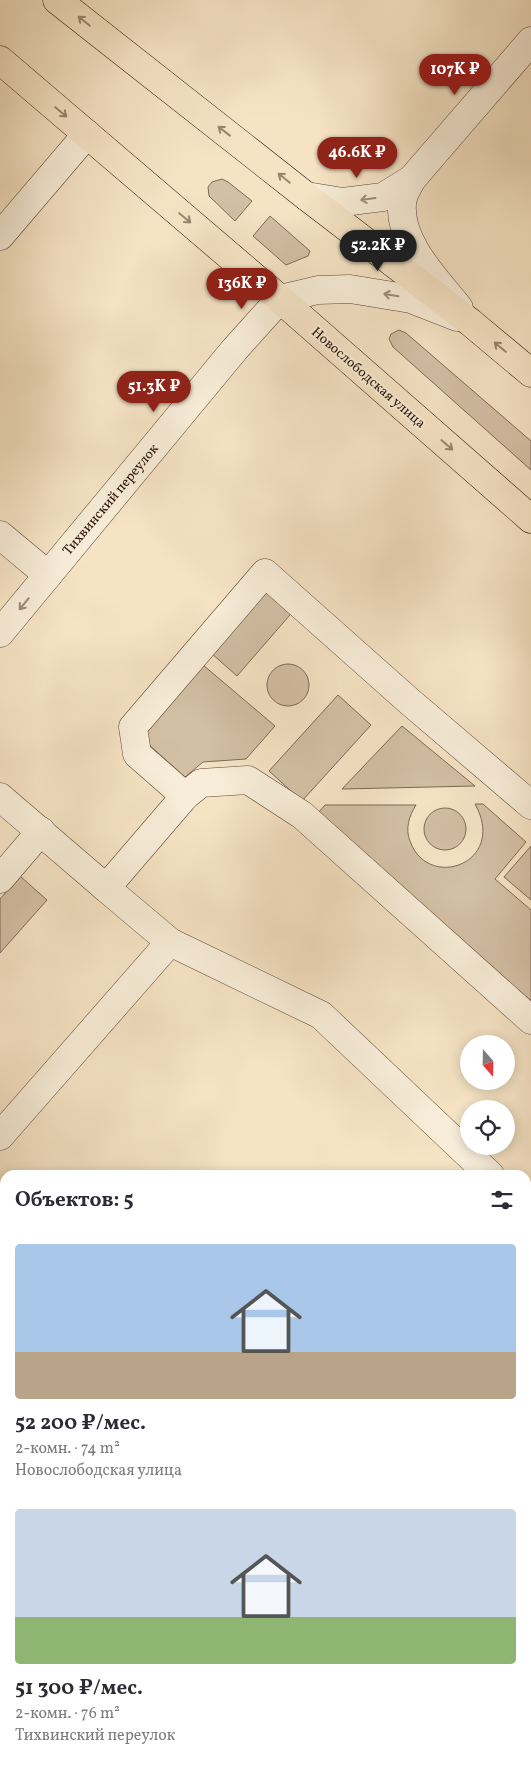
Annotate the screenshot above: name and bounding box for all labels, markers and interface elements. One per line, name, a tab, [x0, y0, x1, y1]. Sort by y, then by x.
one-way arrow	[77, 16, 90, 27]
pin: 107K ₽	[414, 54, 496, 96]
text: 107K ₽	[430, 59, 480, 81]
one-way arrow	[55, 107, 68, 118]
one-way arrow	[217, 126, 231, 136]
pin: 46.6K ₽	[311, 136, 403, 179]
text: 46.6K ₽	[328, 142, 386, 164]
one-way arrow	[278, 173, 291, 184]
one-way arrow	[360, 194, 376, 204]
one-way arrow	[179, 212, 192, 223]
pin: 52.2K ₽	[332, 230, 424, 272]
text: 52.2K ₽	[351, 235, 405, 257]
pin: 136K ₽	[201, 268, 283, 310]
text: 136K ₽	[217, 273, 267, 295]
one-way arrow	[383, 290, 399, 300]
street label: Новослободская улица	[307, 323, 429, 433]
one-way arrow	[494, 342, 507, 353]
pin: 51.3K ₽	[108, 370, 200, 413]
text: 51.3K ₽	[128, 376, 180, 398]
street label: Тихвинский переулок	[59, 440, 164, 560]
one-way arrow	[440, 440, 453, 451]
one-way arrow	[18, 597, 29, 610]
north arrow	[460, 1035, 515, 1090]
map controls	[460, 1035, 515, 1155]
button: locate	[460, 1100, 515, 1155]
text: Объектов: 5	[15, 1186, 134, 1215]
icon: filters	[488, 1186, 516, 1214]
icon: home	[221, 1276, 311, 1366]
text: 52 200 ₽/мес.	[15, 1409, 146, 1438]
text: 2-комн. · 74 m²	[15, 1438, 120, 1460]
text: Новослободская улица	[15, 1460, 182, 1482]
icon: home	[221, 1541, 311, 1631]
text: 51 300 ₽/мес.	[15, 1674, 143, 1703]
text: 2-комн. · 76 m²	[15, 1703, 120, 1725]
text: Тихвинский переулок	[15, 1725, 175, 1747]

